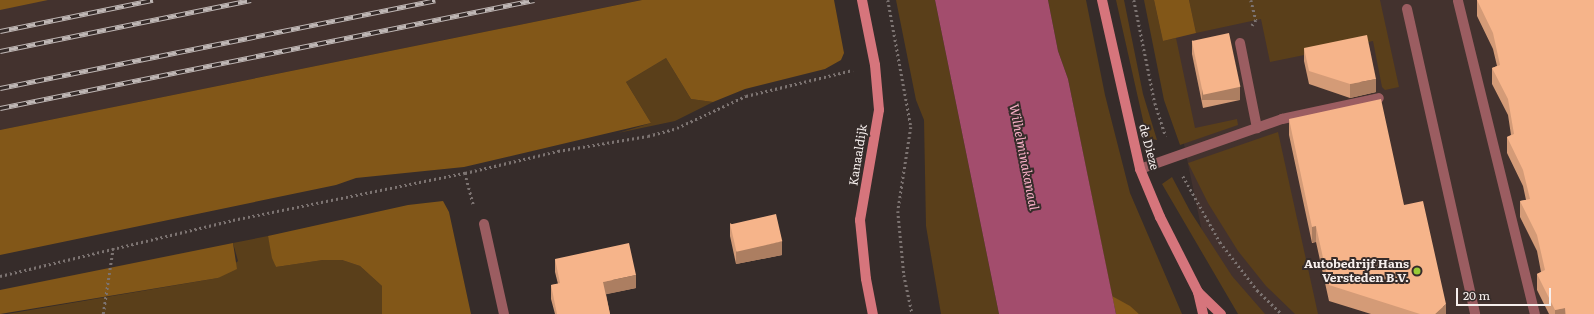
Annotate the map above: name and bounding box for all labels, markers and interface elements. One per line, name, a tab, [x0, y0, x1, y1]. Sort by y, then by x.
water label: Wilhelminakanaal	[1006, 102, 1042, 212]
street label: de Dieze	[1136, 122, 1162, 172]
street label: Kanaaldijk	[846, 123, 870, 187]
place label: Autobedrijf Hans Versteden B.V.	[1304, 257, 1409, 285]
marker: Autobedrijf Hans Versteden B.V.	[1412, 266, 1422, 276]
scale bar	[1458, 280, 1553, 306]
text: 20 m	[1463, 286, 1490, 304]

